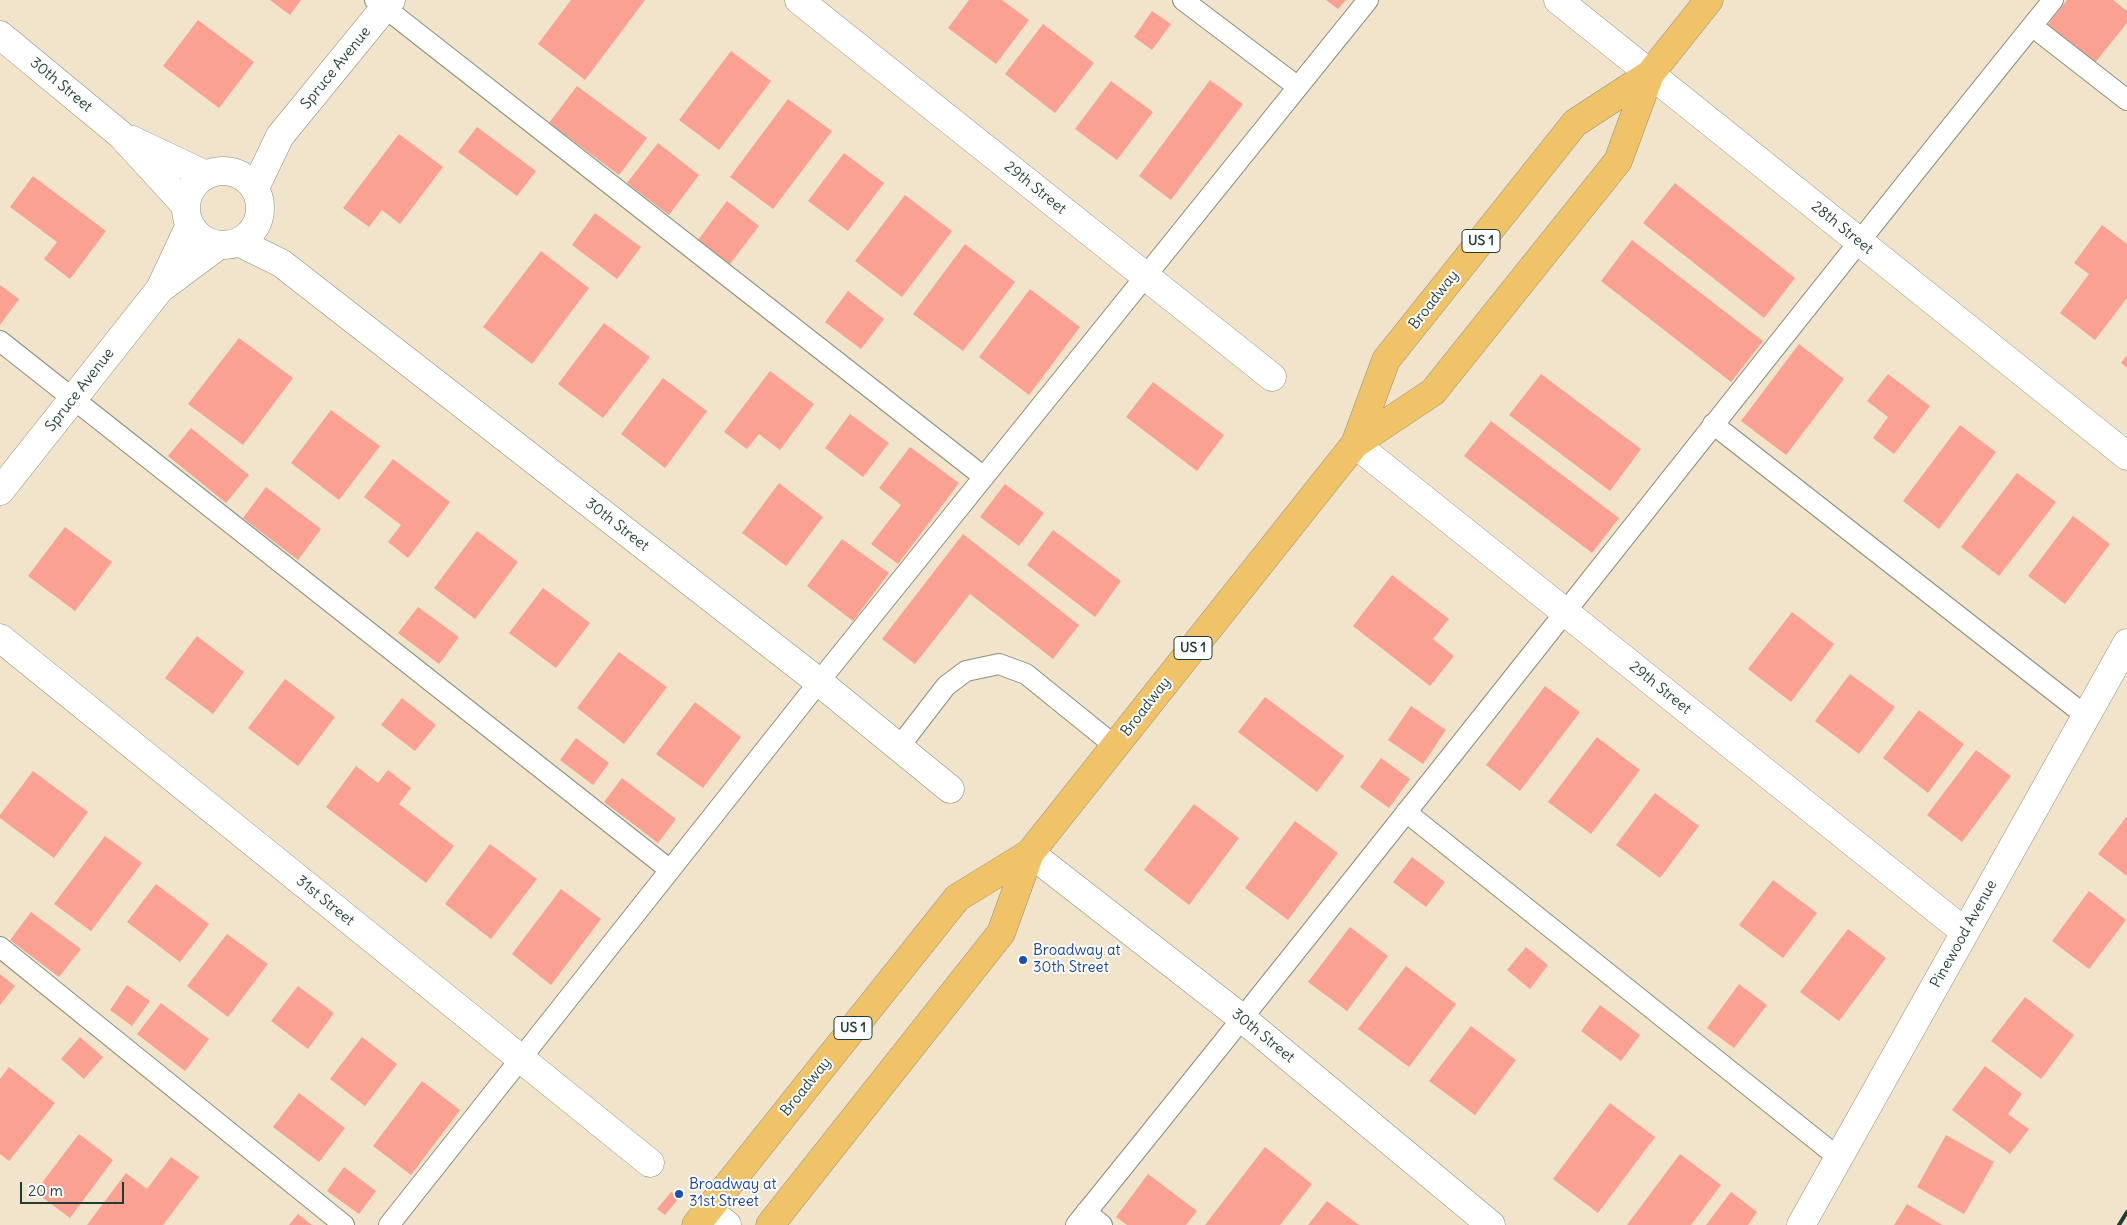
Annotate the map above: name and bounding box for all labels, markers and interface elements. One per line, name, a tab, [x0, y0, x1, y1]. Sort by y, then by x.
street label: Spruce Avenue	[297, 23, 375, 113]
street label: 30th Street	[26, 54, 96, 116]
street label: 29th Street	[1001, 158, 1069, 218]
street label: 28th Street	[1808, 198, 1876, 258]
road number: US 1	[1462, 230, 1500, 252]
street label: Broadway	[1405, 267, 1463, 333]
street label: Spruce Avenue	[42, 345, 118, 435]
street label: 30th Street	[582, 495, 652, 555]
road number: US 1	[1174, 636, 1212, 660]
street label: 29th Street	[1626, 658, 1694, 718]
street label: Broadway	[1117, 674, 1175, 740]
street label: 31st Street	[292, 872, 358, 930]
street label: Pinewood Avenue	[1927, 877, 2001, 991]
place label: Broadway at 30th Street	[1033, 942, 1121, 977]
marker: Broadway at 30th Street	[1017, 954, 1029, 966]
street label: 30th Street	[1228, 1005, 1298, 1067]
road number: US 1	[834, 1016, 872, 1040]
street label: Broadway	[777, 1054, 835, 1120]
scale bar	[22, 1172, 126, 1204]
place label: Broadway at 31st Street	[689, 1176, 777, 1211]
text: 20 m	[28, 1181, 63, 1200]
marker: Broadway at 31st Street	[673, 1188, 685, 1200]

